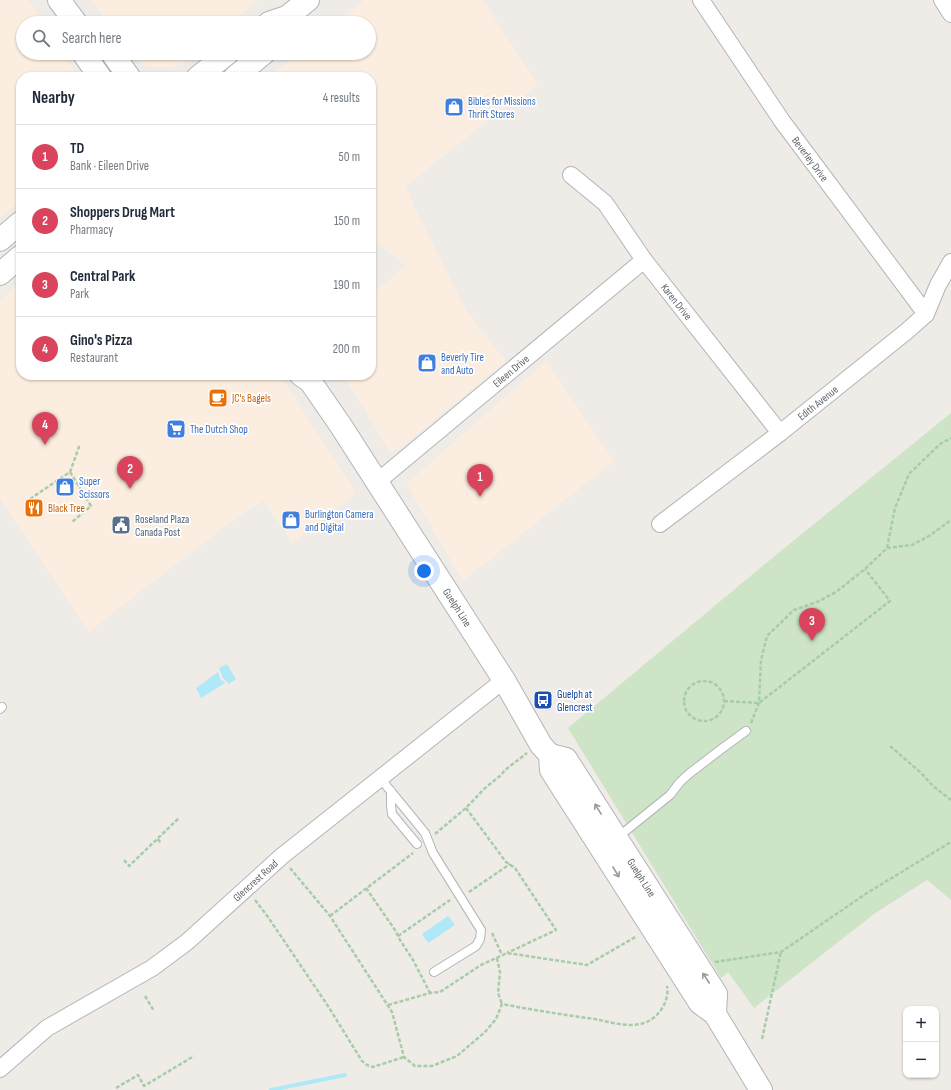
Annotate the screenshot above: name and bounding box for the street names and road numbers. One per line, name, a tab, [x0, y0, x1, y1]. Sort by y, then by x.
street label: Beverley Drive	[789, 134, 831, 184]
street label: Karen Drive	[659, 281, 695, 322]
street label: Eileen Drive	[490, 352, 532, 390]
street label: Edith Avenue	[795, 383, 840, 423]
street label: Guelph Line	[440, 586, 474, 629]
street label: Glencrest Road	[230, 856, 281, 904]
street label: Guelph Line	[625, 856, 659, 899]

